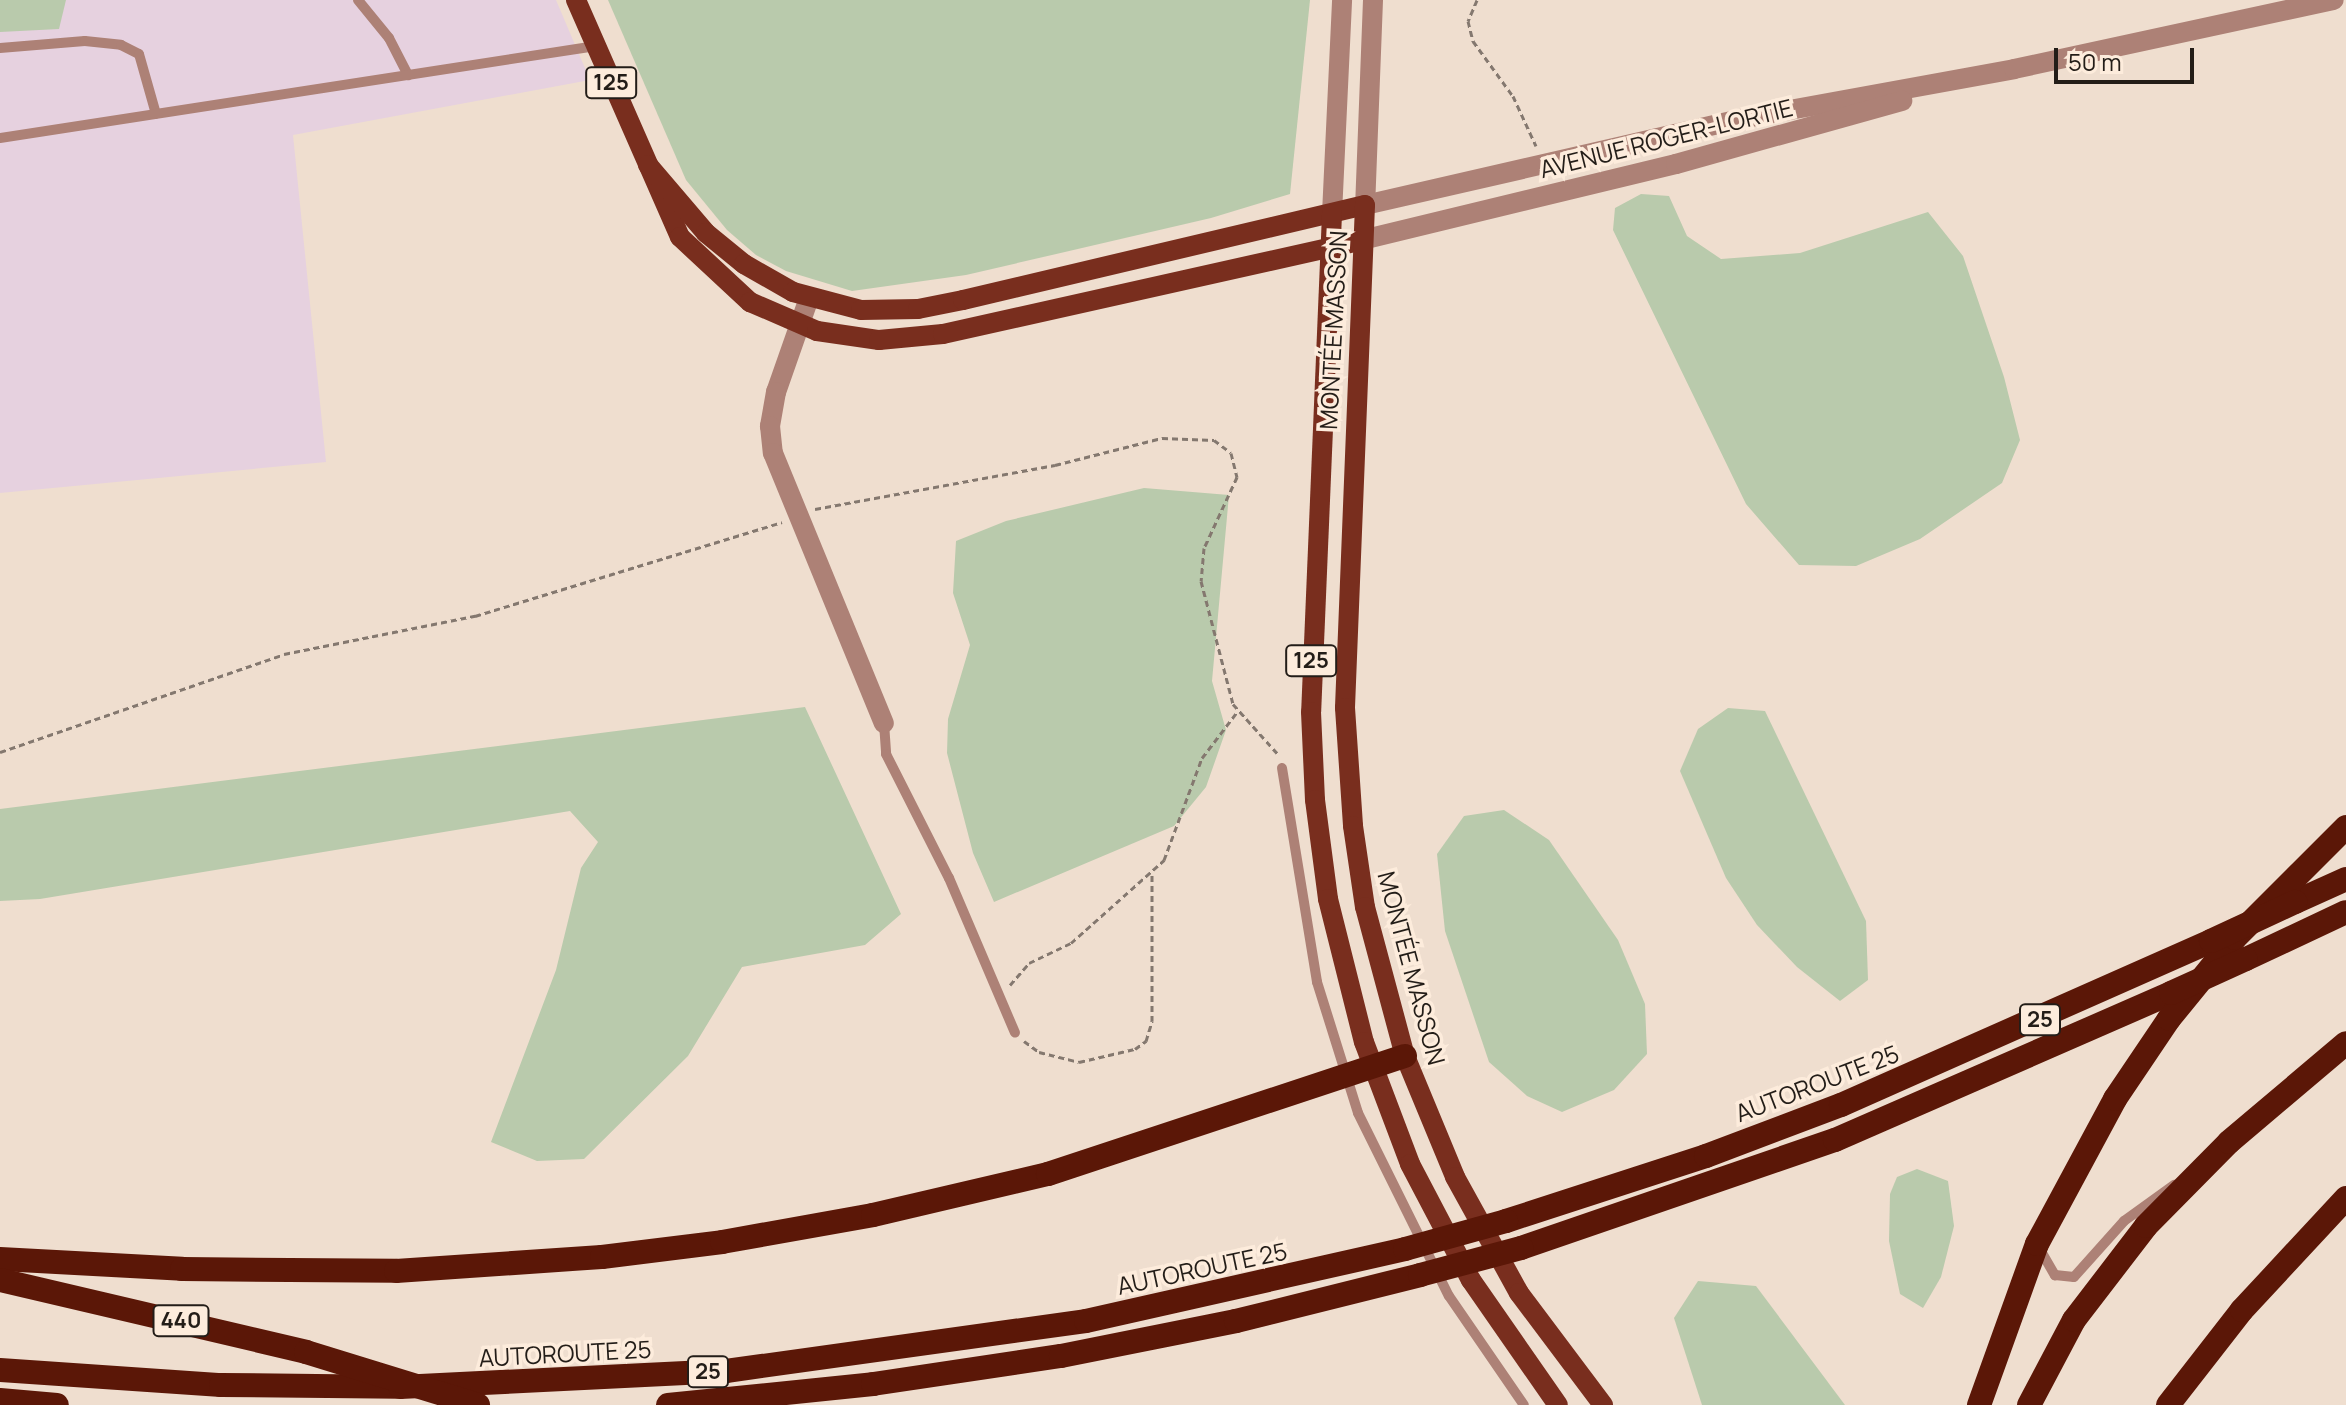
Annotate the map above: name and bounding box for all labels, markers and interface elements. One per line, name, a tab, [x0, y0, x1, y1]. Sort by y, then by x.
scale bar	[2058, 32, 2198, 82]
text: 50 m	[2068, 45, 2122, 78]
road number: 125	[585, 65, 637, 101]
street label: AVENUE ROGER-LORTIE	[1537, 93, 1795, 183]
street label: MONTÉE MASSON	[1313, 230, 1353, 430]
road number: 125	[1285, 643, 1337, 679]
street label: MONTÉE MASSON	[1372, 868, 1452, 1068]
road number: 25	[2018, 1002, 2062, 1038]
street label: AUTOROUTE 25	[1731, 1039, 1903, 1127]
street label: AUTOROUTE 25	[1114, 1236, 1290, 1300]
road number: 440	[151, 1303, 211, 1339]
street label: AUTOROUTE 25	[478, 1334, 652, 1372]
road number: 25	[686, 1354, 730, 1390]

